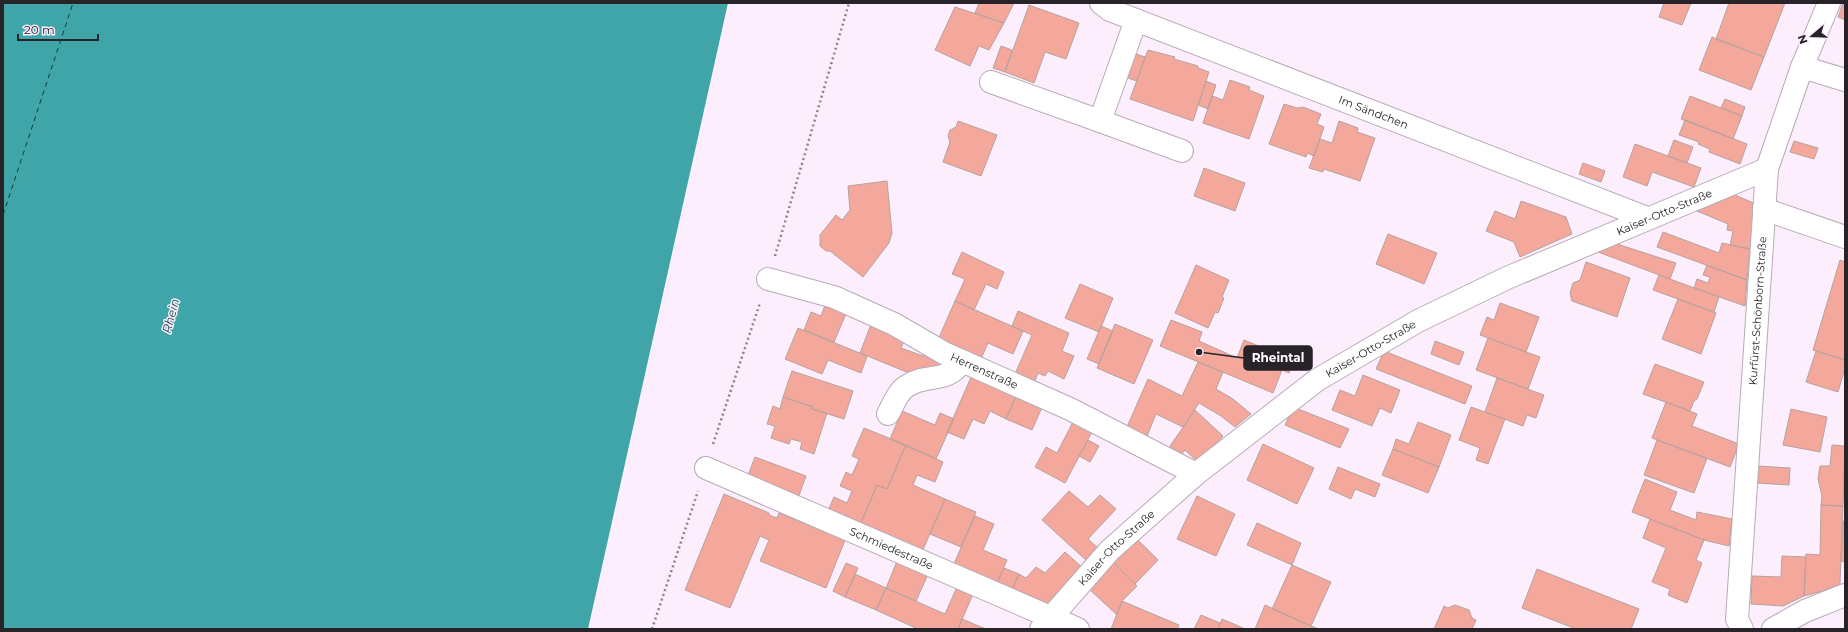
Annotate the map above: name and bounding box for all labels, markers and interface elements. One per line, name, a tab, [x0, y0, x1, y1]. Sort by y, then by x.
scale bar	[18, 16, 98, 42]
north arrow	[1792, 16, 1832, 56]
text: 20 m	[24, 22, 55, 37]
text: N	[1794, 33, 1811, 46]
street label: Im Sändchen	[1337, 92, 1410, 132]
street label: Kaiser-Otto-Straße	[1614, 186, 1714, 238]
street label: Kurfürst-Schönborn-Straße	[1746, 236, 1770, 386]
water label: Rhein	[159, 297, 182, 335]
street label: Kaiser-Otto-Straße	[1323, 317, 1419, 381]
callout: Rheintal	[1244, 346, 1312, 370]
street label: Herrenstraße	[948, 350, 1021, 392]
text: Rheintal	[1252, 350, 1304, 365]
street label: Kaiser-Otto-Straße	[1075, 507, 1158, 589]
street label: Schmiedestraße	[847, 524, 936, 573]

